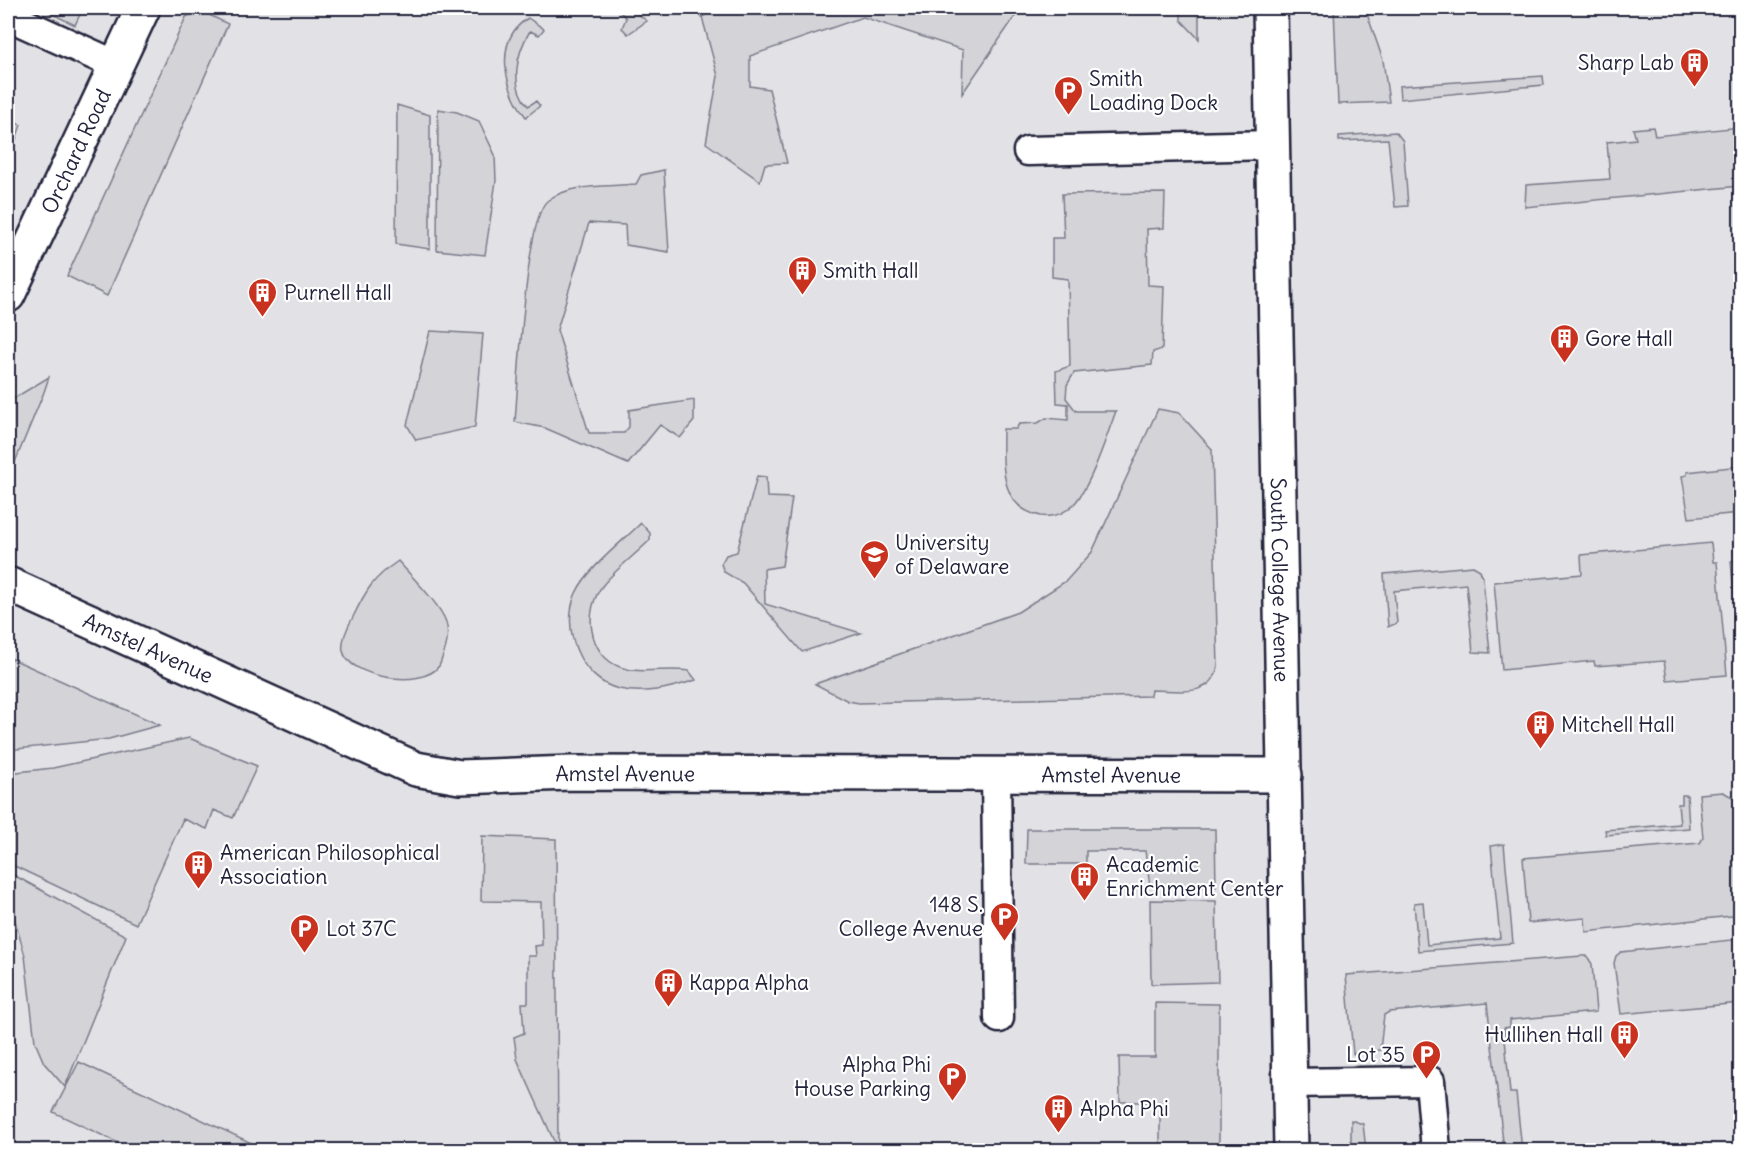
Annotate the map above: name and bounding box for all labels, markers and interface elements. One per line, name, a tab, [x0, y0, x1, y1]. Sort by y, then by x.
building icon: Sharp Lab	[1679, 46, 1711, 88]
place label: Sharp Lab	[1578, 49, 1674, 76]
place label: Smith Loading Dock	[1089, 65, 1218, 116]
parking icon: Smith Loading Dock	[1052, 74, 1084, 116]
street label: Orchard Road	[35, 85, 117, 218]
building icon: Smith Hall	[786, 254, 818, 296]
place label: Smith Hall	[823, 257, 918, 284]
building icon: Purnell Hall	[247, 276, 279, 318]
place label: Purnell Hall	[284, 279, 392, 306]
building icon: Gore Hall	[1548, 322, 1580, 364]
place label: Gore Hall	[1585, 325, 1673, 352]
street label: South College Avenue	[1265, 477, 1296, 682]
place label: University of Delaware	[895, 529, 1009, 580]
school or university icon: University of Delaware	[858, 538, 890, 580]
street label: Amstel Avenue	[79, 606, 217, 689]
building icon: Mitchell Hall	[1524, 708, 1556, 750]
place label: Mitchell Hall	[1561, 711, 1675, 738]
street label: Amstel Avenue	[555, 759, 695, 787]
street label: Amstel Avenue	[1041, 761, 1181, 788]
place label: American Philosophical Association	[220, 839, 439, 890]
building icon: American Philosophical Association	[183, 848, 215, 890]
place label: Academic Enrichment Center	[1106, 851, 1284, 902]
building icon: Academic Enrichment Center	[1069, 860, 1101, 902]
place label: 148 S. College Avenue	[838, 891, 983, 942]
parking icon: 148 S. College Avenue	[988, 900, 1020, 942]
parking icon: Lot 37C	[289, 912, 321, 954]
place label: Lot 37C	[326, 915, 397, 942]
building icon: Kappa Alpha	[652, 966, 684, 1008]
place label: Kappa Alpha	[689, 969, 809, 996]
building icon: Hullihen Hall	[1608, 1018, 1640, 1060]
place label: Hullihen Hall	[1484, 1021, 1603, 1048]
parking icon: Lot 35	[1410, 1038, 1442, 1080]
place label: Lot 35	[1346, 1041, 1405, 1068]
place label: Alpha Phi House Parking	[794, 1051, 931, 1102]
parking icon: Alpha Phi House Parking	[936, 1060, 968, 1102]
building icon: Alpha Phi	[1043, 1092, 1075, 1134]
place label: Alpha Phi	[1080, 1095, 1169, 1122]

